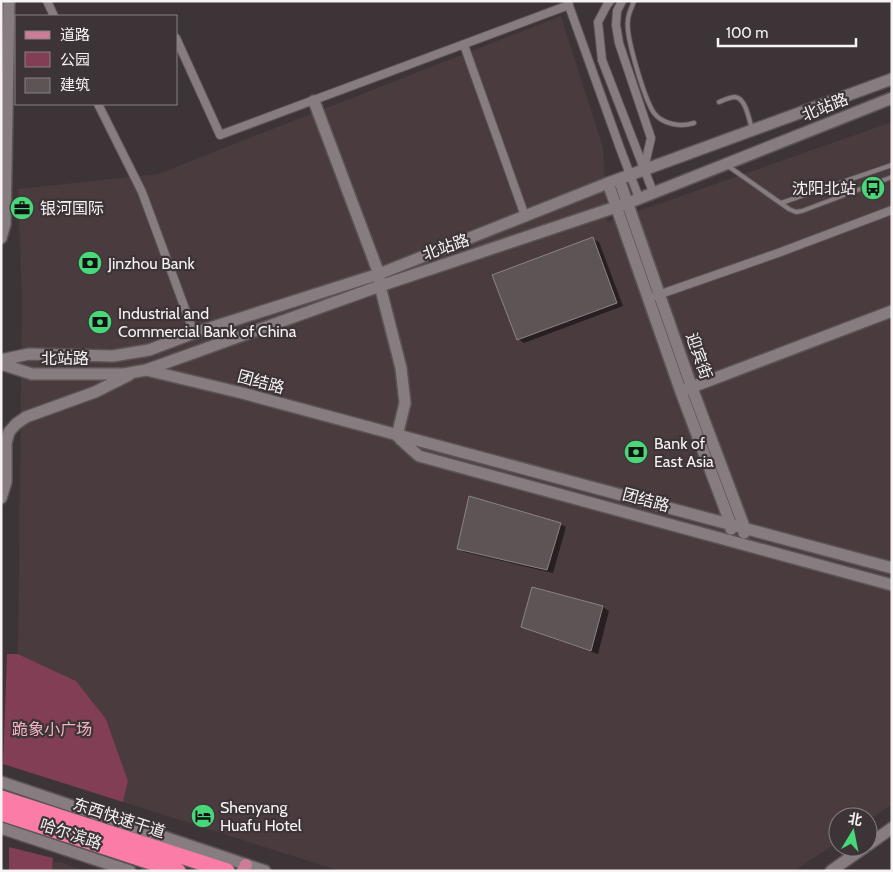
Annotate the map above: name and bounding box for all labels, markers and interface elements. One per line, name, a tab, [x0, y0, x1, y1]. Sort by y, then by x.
legend	[15, 15, 178, 105]
scale bar	[718, 15, 856, 47]
text: 100 m	[726, 24, 768, 42]
text: 道路	[60, 26, 90, 44]
text: 公园	[60, 51, 90, 69]
text: 建筑	[60, 76, 90, 94]
street label: 北站路	[799, 89, 851, 125]
bus stop icon: 沈阳北站	[860, 175, 886, 201]
place label: 沈阳北站	[792, 179, 856, 198]
office icon: 银河国际	[9, 195, 35, 221]
place label: 银河国际	[40, 199, 104, 218]
street label: 北站路	[420, 230, 472, 264]
bank icon: Jinzhou Bank	[77, 250, 103, 276]
place label: Jinzhou Bank	[107, 254, 195, 273]
place label: Industrial and Commercial Bank of China	[118, 304, 297, 341]
bank icon: Industrial and Commercial Bank of China	[87, 309, 113, 335]
street label: 迎宾街	[682, 330, 716, 382]
street label: 北站路	[41, 349, 89, 368]
street label: 团结路	[235, 367, 287, 397]
place label: Bank of East Asia	[654, 434, 714, 471]
bank icon: Bank of East Asia	[623, 439, 649, 465]
street label: 团结路	[620, 485, 672, 515]
park label: 跪象小广场	[12, 720, 92, 739]
street label: 东西快速干道	[70, 794, 168, 842]
place label: Shenyang Huafu Hotel	[220, 798, 302, 835]
hotel icon: Shenyang Huafu Hotel	[190, 803, 216, 829]
north arrow	[828, 807, 878, 857]
text: 北	[847, 809, 864, 829]
street label: 哈尔滨路	[38, 815, 104, 853]

